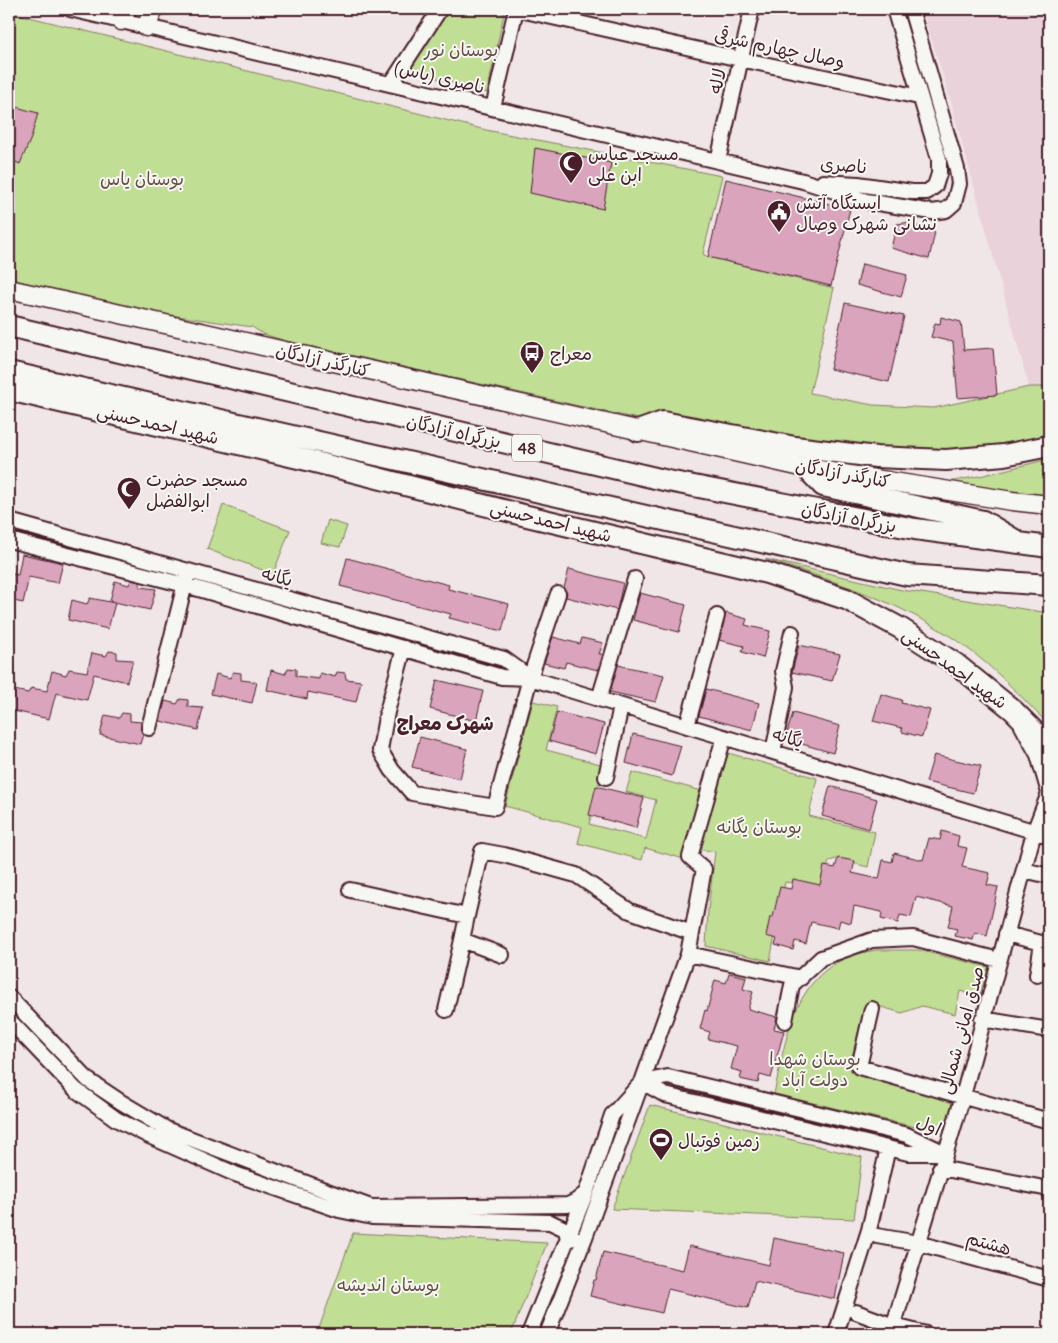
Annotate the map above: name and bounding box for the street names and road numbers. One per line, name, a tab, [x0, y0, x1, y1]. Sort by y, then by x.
street label: وصال چهارم شرقی	[712, 23, 848, 76]
street label: ناصری (یاس)	[392, 55, 488, 99]
street label: لاله	[703, 66, 731, 96]
street label: ناصری	[819, 151, 869, 179]
street label: کنارگذر آزادگان	[274, 338, 373, 382]
street label: شهید احمدحسنی	[95, 399, 221, 449]
street label: بزرگراه آزادگان	[404, 409, 504, 453]
road number: 48	[512, 434, 542, 462]
street label: کنارگذر آزادگان	[794, 453, 893, 493]
street label: شهید احمدحسنی	[488, 495, 614, 547]
street label: بزرگراه آزادگان	[800, 497, 898, 537]
street label: یگانه	[259, 561, 295, 591]
street label: شهید احمدحسنی	[898, 622, 1012, 714]
street label: یگانه	[769, 721, 807, 753]
street label: صدق امانی شمالی	[933, 964, 989, 1096]
street label: اول	[913, 1109, 945, 1141]
street label: هشتم	[963, 1226, 1014, 1263]

